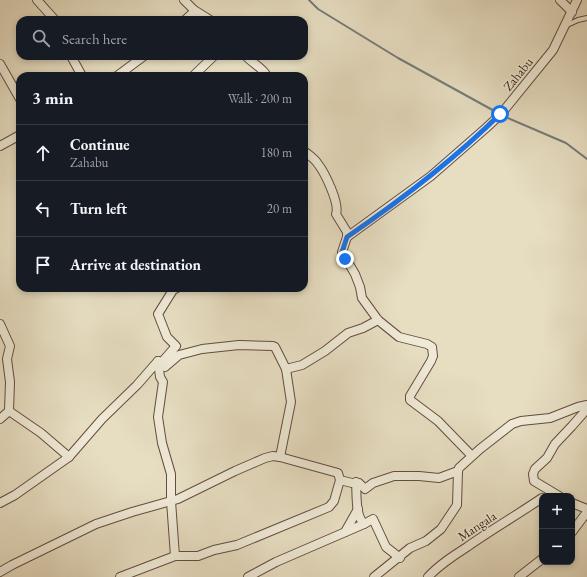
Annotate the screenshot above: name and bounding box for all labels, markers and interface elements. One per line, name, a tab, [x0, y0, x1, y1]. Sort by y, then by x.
search box	[16, 16, 308, 60]
icon: search	[30, 27, 52, 49]
text: Search here	[62, 29, 127, 48]
street label: Zahabu	[499, 54, 537, 94]
text: 3 min	[32, 87, 73, 109]
text: Walk · 200 m	[228, 90, 292, 107]
route start	[491, 105, 509, 123]
text: Continue	[70, 135, 130, 154]
icon: ahead	[32, 142, 54, 164]
text: 180 m	[261, 144, 292, 161]
text: Zahabu	[70, 154, 108, 171]
icon: left	[32, 198, 54, 220]
text: Turn left	[70, 199, 127, 218]
text: 20 m	[267, 200, 292, 217]
route end	[336, 250, 354, 268]
icon: arrive	[32, 254, 54, 276]
text: Arrive at destination	[70, 255, 201, 274]
map controls	[539, 493, 575, 565]
button: +	[539, 493, 575, 529]
street label: Mangala	[454, 507, 500, 545]
button: −	[539, 529, 575, 565]

